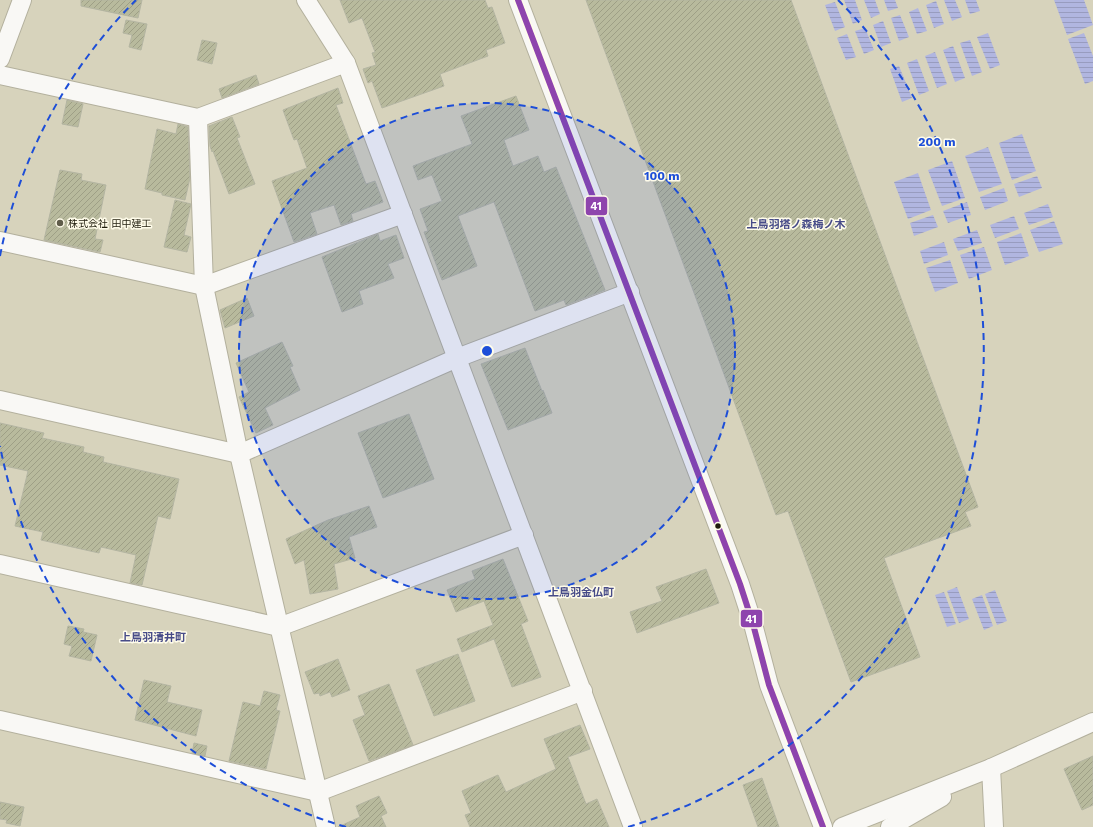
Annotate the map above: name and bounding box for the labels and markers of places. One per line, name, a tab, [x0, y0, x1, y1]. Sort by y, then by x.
marker: 株式会社 田中建工	[55, 218, 65, 228]
place label: 株式会社 田中建工	[68, 218, 151, 229]
centre of rings	[480, 344, 494, 358]
unlabelled marker	[713, 521, 723, 531]

